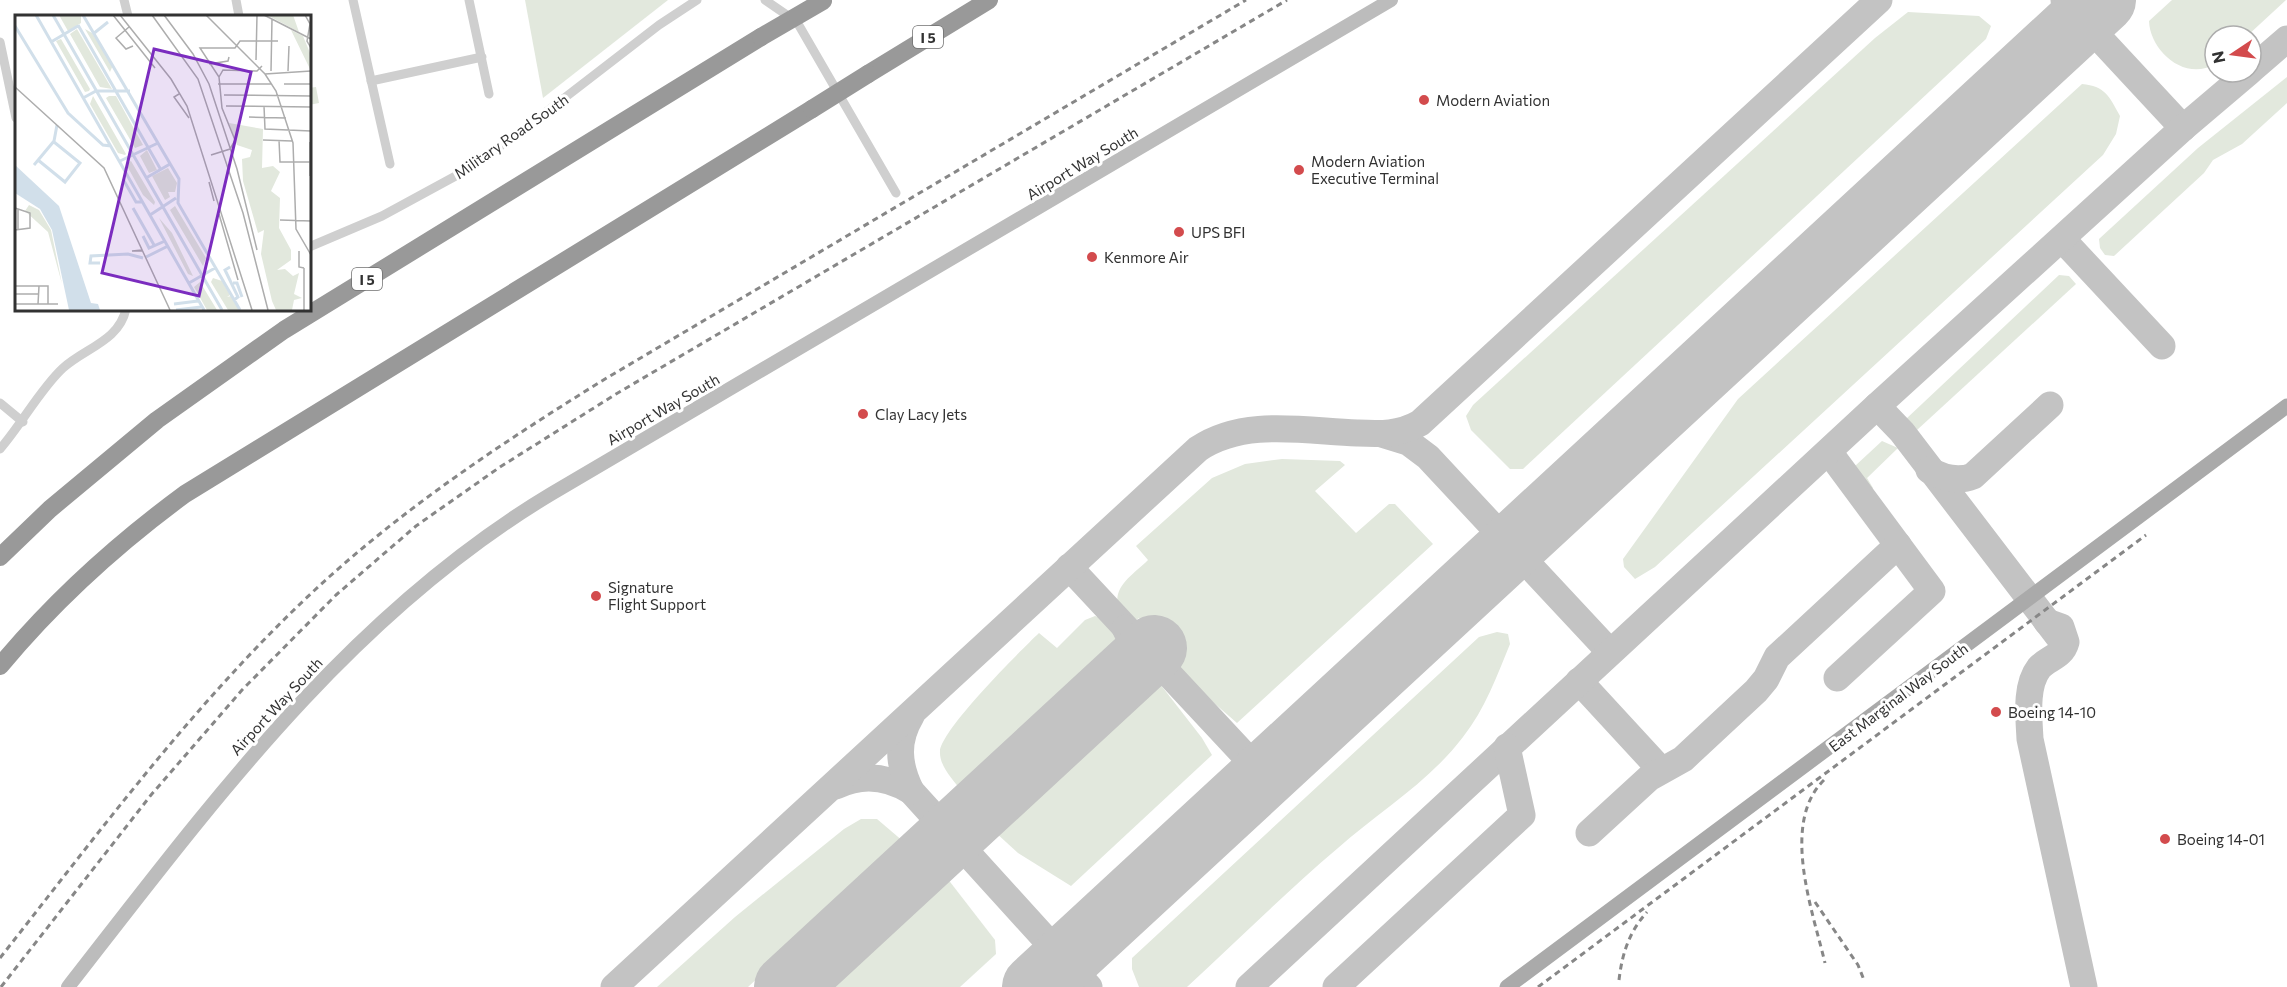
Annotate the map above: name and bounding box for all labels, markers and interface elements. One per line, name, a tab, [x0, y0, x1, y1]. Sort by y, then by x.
inset map	[15, 15, 310, 310]
north arrow	[2203, 24, 2263, 84]
road number: I 5	[913, 26, 943, 48]
text: N	[2207, 50, 2229, 65]
street label: Military Road South	[450, 90, 572, 182]
place label: Modern Aviation	[1436, 91, 1550, 109]
marker: Modern Aviation	[1417, 93, 1431, 107]
street label: Airport Way South	[1023, 123, 1141, 203]
place label: Modern Aviation Executive Terminal	[1311, 152, 1439, 187]
marker: Modern Aviation Executive Terminal	[1292, 163, 1306, 177]
place label: UPS BFI	[1191, 223, 1246, 241]
marker: UPS BFI	[1172, 225, 1186, 239]
place label: Kenmore Air	[1104, 248, 1189, 266]
marker: Kenmore Air	[1085, 250, 1099, 264]
road number: I 5	[352, 268, 382, 290]
street label: Airport Way South	[604, 370, 722, 448]
place label: Clay Lacy Jets	[875, 405, 967, 423]
marker: Clay Lacy Jets	[856, 407, 870, 421]
place label: Signature Flight Support	[608, 578, 706, 613]
marker: Signature Flight Support	[589, 589, 603, 603]
street label: East Marginal Way South	[1825, 639, 1971, 755]
street label: Airport Way South	[226, 654, 326, 758]
place label: Boeing 14-10	[2008, 703, 2096, 721]
marker: Boeing 14-10	[1989, 705, 2003, 719]
place label: Boeing 14-01	[2177, 830, 2265, 848]
marker: Boeing 14-01	[2158, 832, 2172, 846]

